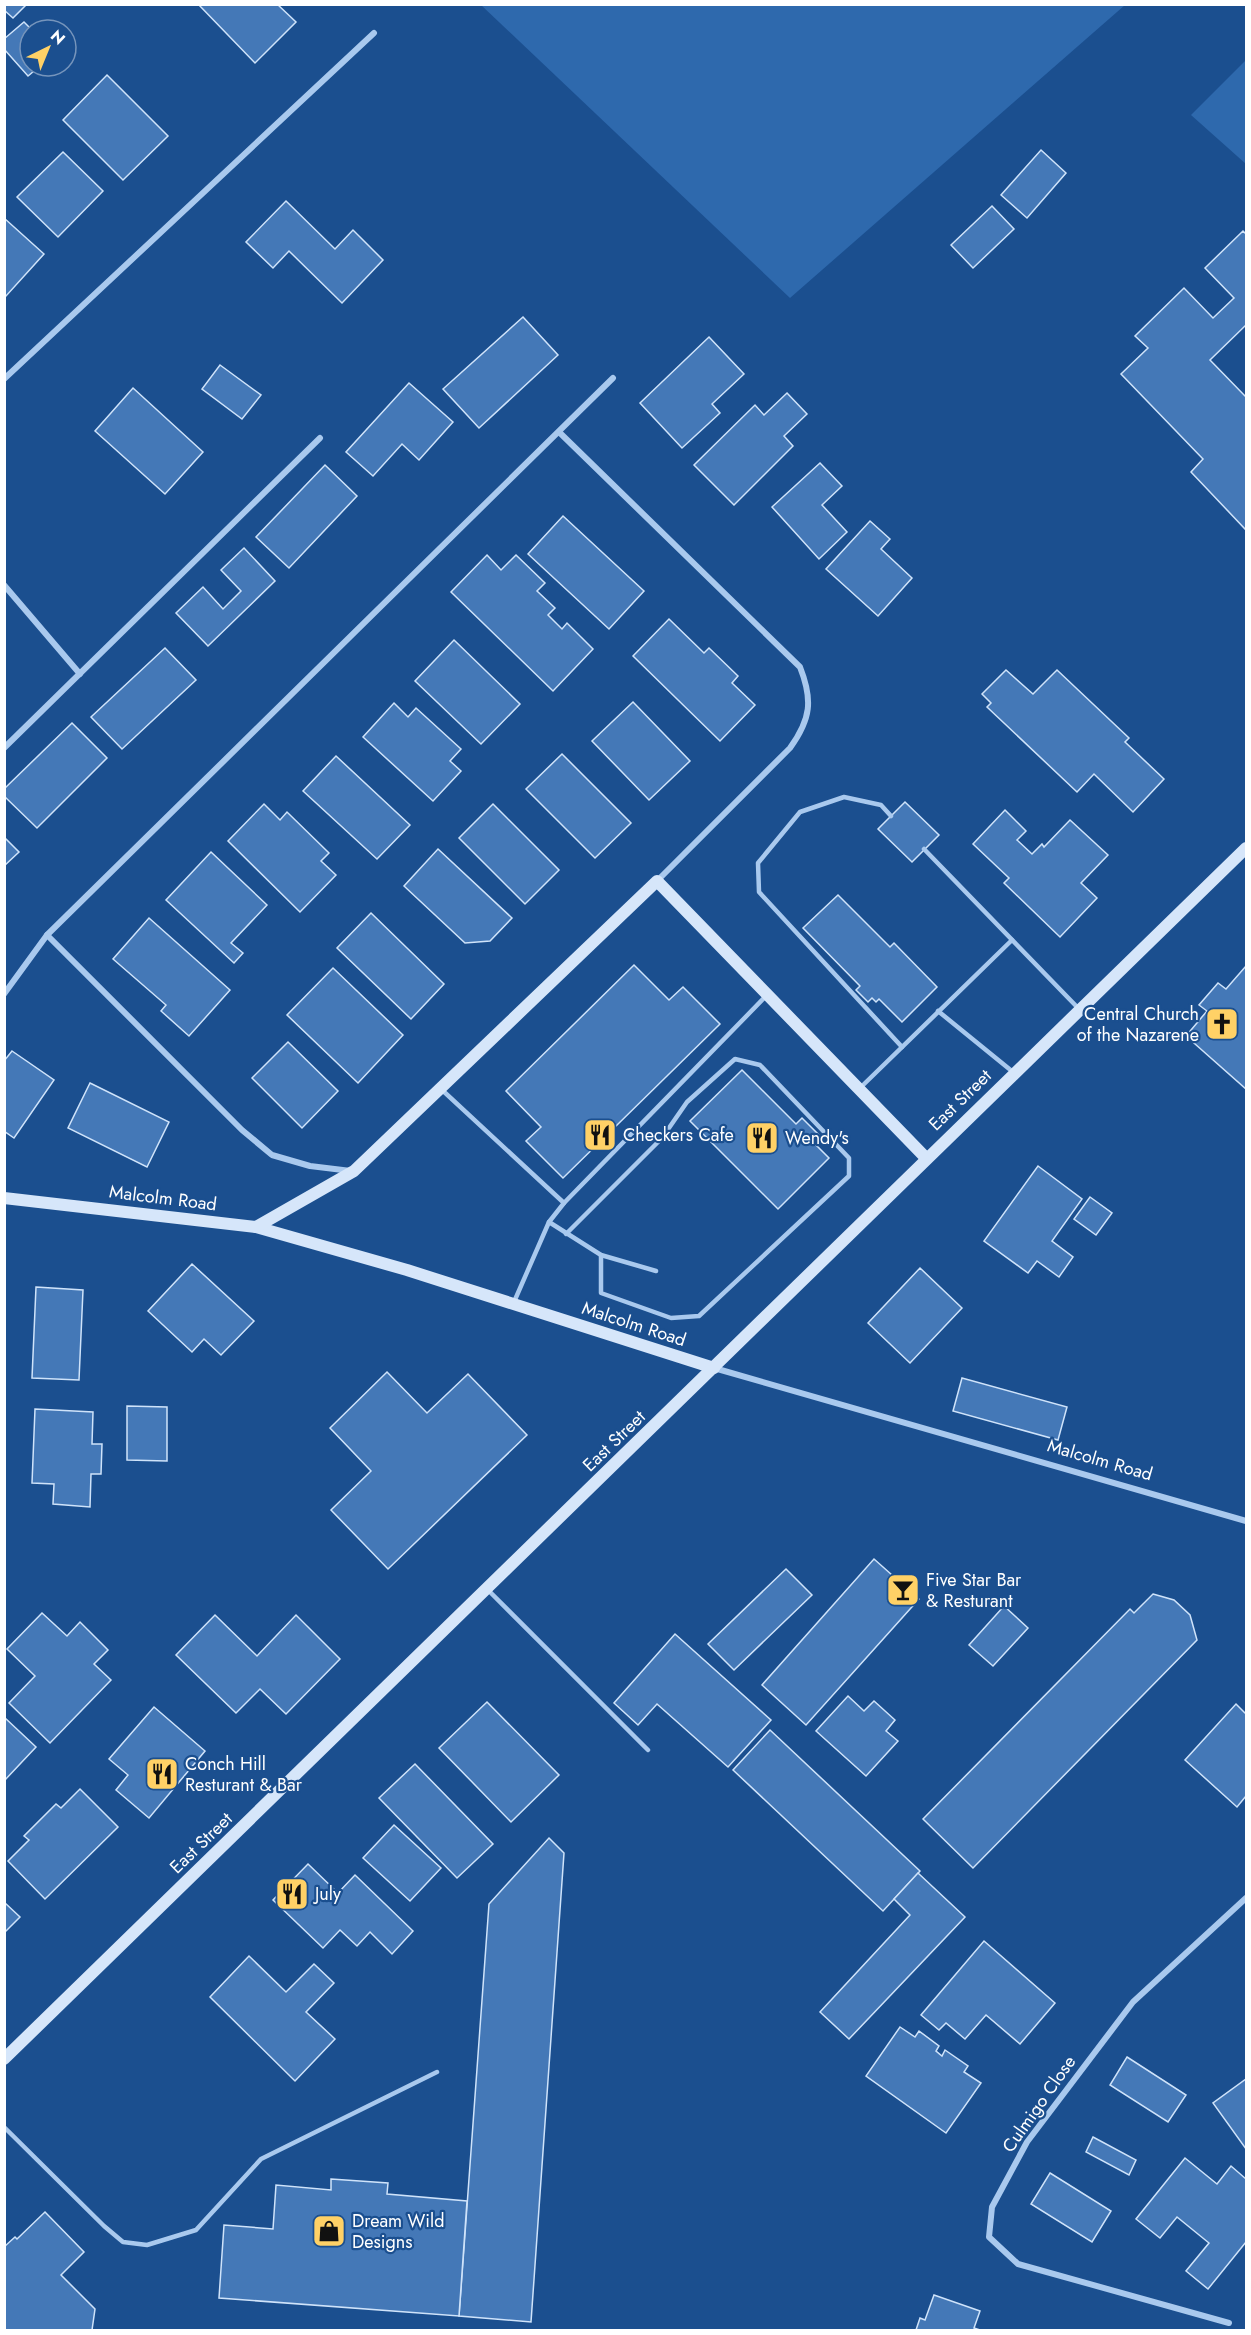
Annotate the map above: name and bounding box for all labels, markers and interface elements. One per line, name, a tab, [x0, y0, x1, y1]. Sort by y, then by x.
north arrow	[18, 18, 78, 78]
text: N	[45, 25, 70, 50]
place label: Central Church of the Nazarene	[1077, 1001, 1199, 1048]
church icon: Central Church of the Nazarene	[1204, 1006, 1240, 1042]
street label: East Street	[923, 1063, 998, 1137]
restaurant icon: Checkers Cafe	[582, 1117, 618, 1153]
restaurant icon: Wendy's	[744, 1120, 780, 1156]
place label: Checkers Cafe	[623, 1122, 734, 1148]
place label: Wendy's	[785, 1125, 849, 1151]
street label: Malcolm Road	[108, 1179, 218, 1217]
street label: Malcolm Road	[579, 1295, 689, 1353]
street label: East Street	[577, 1404, 652, 1478]
street label: Malcolm Road	[1044, 1433, 1156, 1487]
place label: Five Star Bar & Resturant	[926, 1567, 1022, 1614]
bar icon: Five Star Bar & Resturant	[885, 1572, 921, 1608]
place label: Conch Hill Resturant & Bar	[185, 1751, 303, 1798]
restaurant icon: Conch Hill Resturant & Bar	[144, 1756, 180, 1792]
street label: East Street	[164, 1806, 239, 1880]
restaurant icon: July	[274, 1876, 310, 1912]
place label: July	[313, 1881, 341, 1907]
street label: Culmigo Close	[996, 2050, 1082, 2158]
place label: Dream Wild Designs	[352, 2208, 444, 2255]
shop icon: Dream Wild Designs	[311, 2213, 347, 2249]

